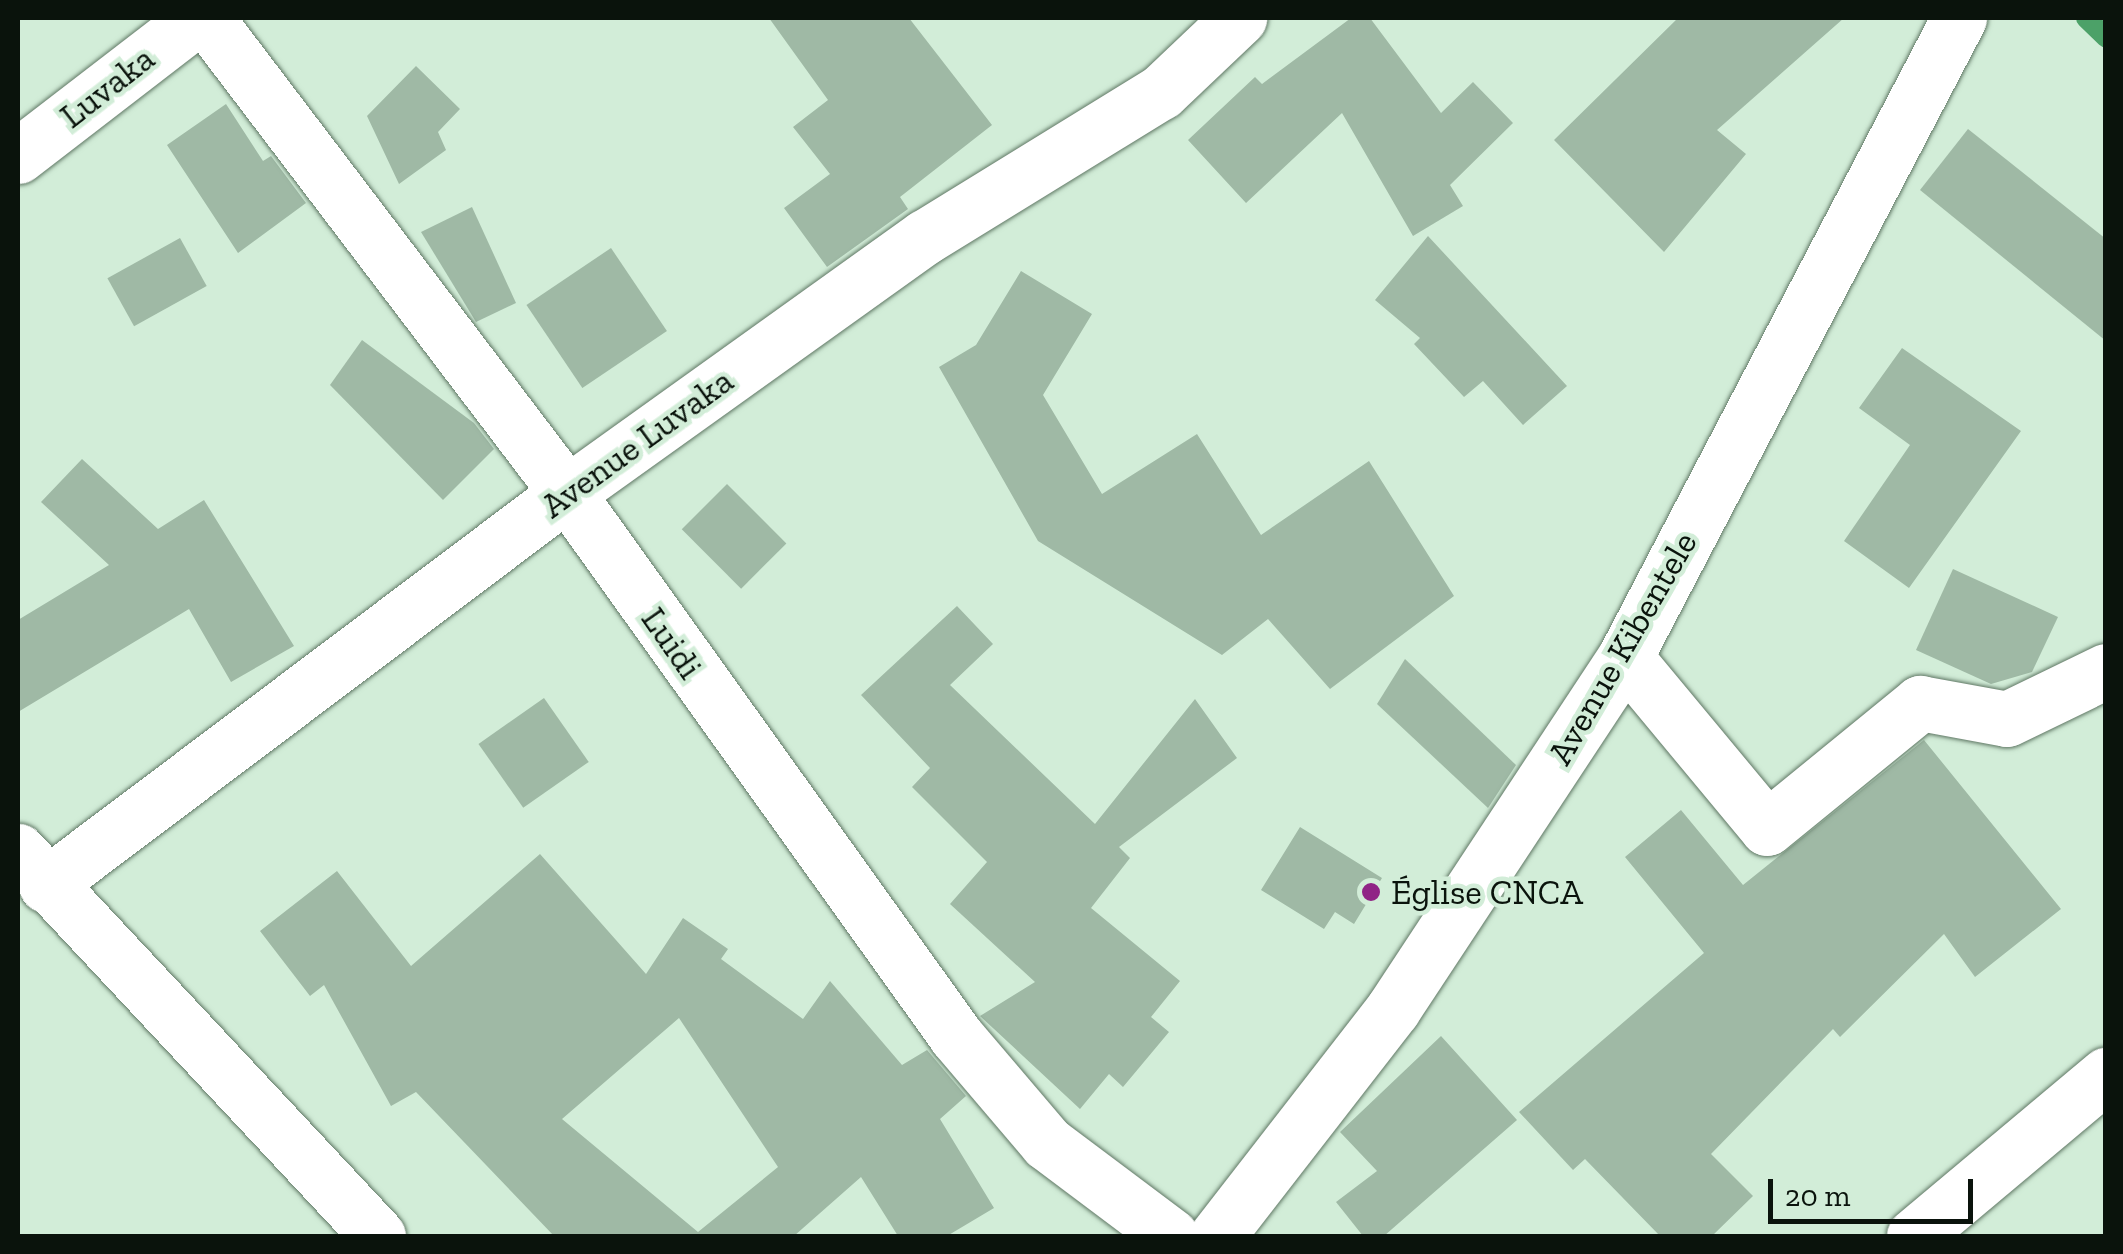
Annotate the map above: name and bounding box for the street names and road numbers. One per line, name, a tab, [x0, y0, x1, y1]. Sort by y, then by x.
street label: Luvaka	[52, 37, 162, 137]
street label: Avenue Luvaka	[533, 359, 741, 527]
street label: Avenue Kibentele	[1538, 524, 1706, 772]
street label: Luidi	[633, 599, 711, 687]

